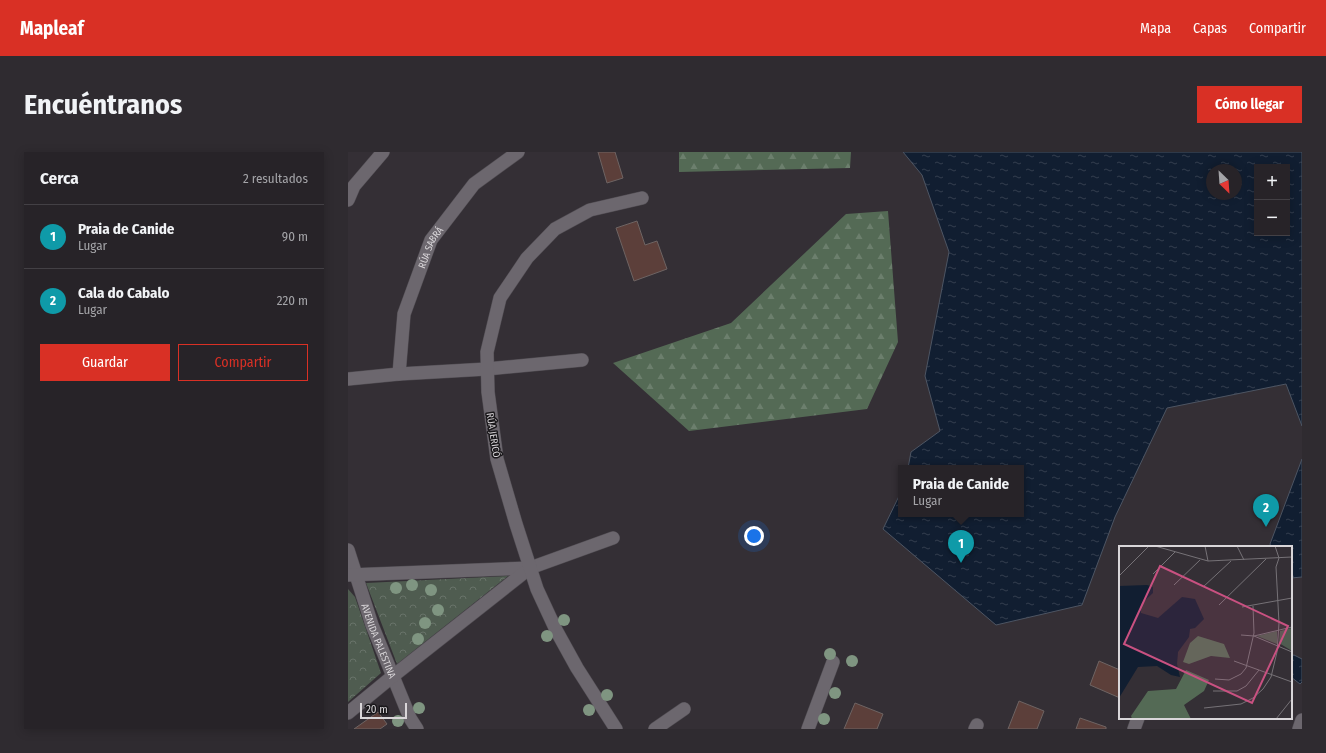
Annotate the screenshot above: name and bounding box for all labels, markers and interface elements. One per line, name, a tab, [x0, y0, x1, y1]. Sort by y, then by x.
text: Mapleaf	[20, 17, 84, 40]
text: Mapa	[1140, 20, 1171, 37]
text: Capas	[1193, 20, 1227, 37]
text: Compartir	[1249, 20, 1306, 37]
button: Cómo llegar	[1197, 86, 1302, 123]
text: Encuéntranos	[24, 88, 182, 121]
north arrow	[1206, 164, 1242, 200]
map controls	[1254, 164, 1290, 236]
button: +	[1254, 164, 1290, 200]
text: Cerca	[40, 168, 79, 189]
text: 2 resultados	[243, 171, 308, 186]
button: −	[1254, 200, 1290, 236]
text: Praia de Canide	[78, 220, 174, 238]
street label: RÚA SABRÁ	[416, 223, 447, 270]
text: 1	[50, 229, 56, 244]
text: 90 m	[282, 229, 308, 244]
text: Lugar	[78, 238, 107, 253]
text: Cala do Cabalo	[78, 284, 169, 302]
text: 2	[50, 293, 56, 308]
text: 220 m	[277, 293, 308, 308]
text: Lugar	[78, 302, 107, 317]
button: Guardar	[40, 344, 170, 381]
button: Compartir	[178, 344, 308, 381]
street label: RÚA JERICÓ	[484, 411, 504, 459]
popup	[898, 465, 1024, 517]
text: Praia de Canide	[913, 475, 1009, 493]
text: Lugar	[913, 493, 942, 508]
pin: 2	[1253, 494, 1279, 527]
your location	[744, 526, 764, 546]
pin: 1	[948, 530, 974, 563]
inset map	[1119, 546, 1292, 719]
street label: AVENIDA PALESTINA	[359, 602, 398, 681]
scale bar	[360, 701, 407, 720]
text: 20 m	[366, 703, 388, 716]

